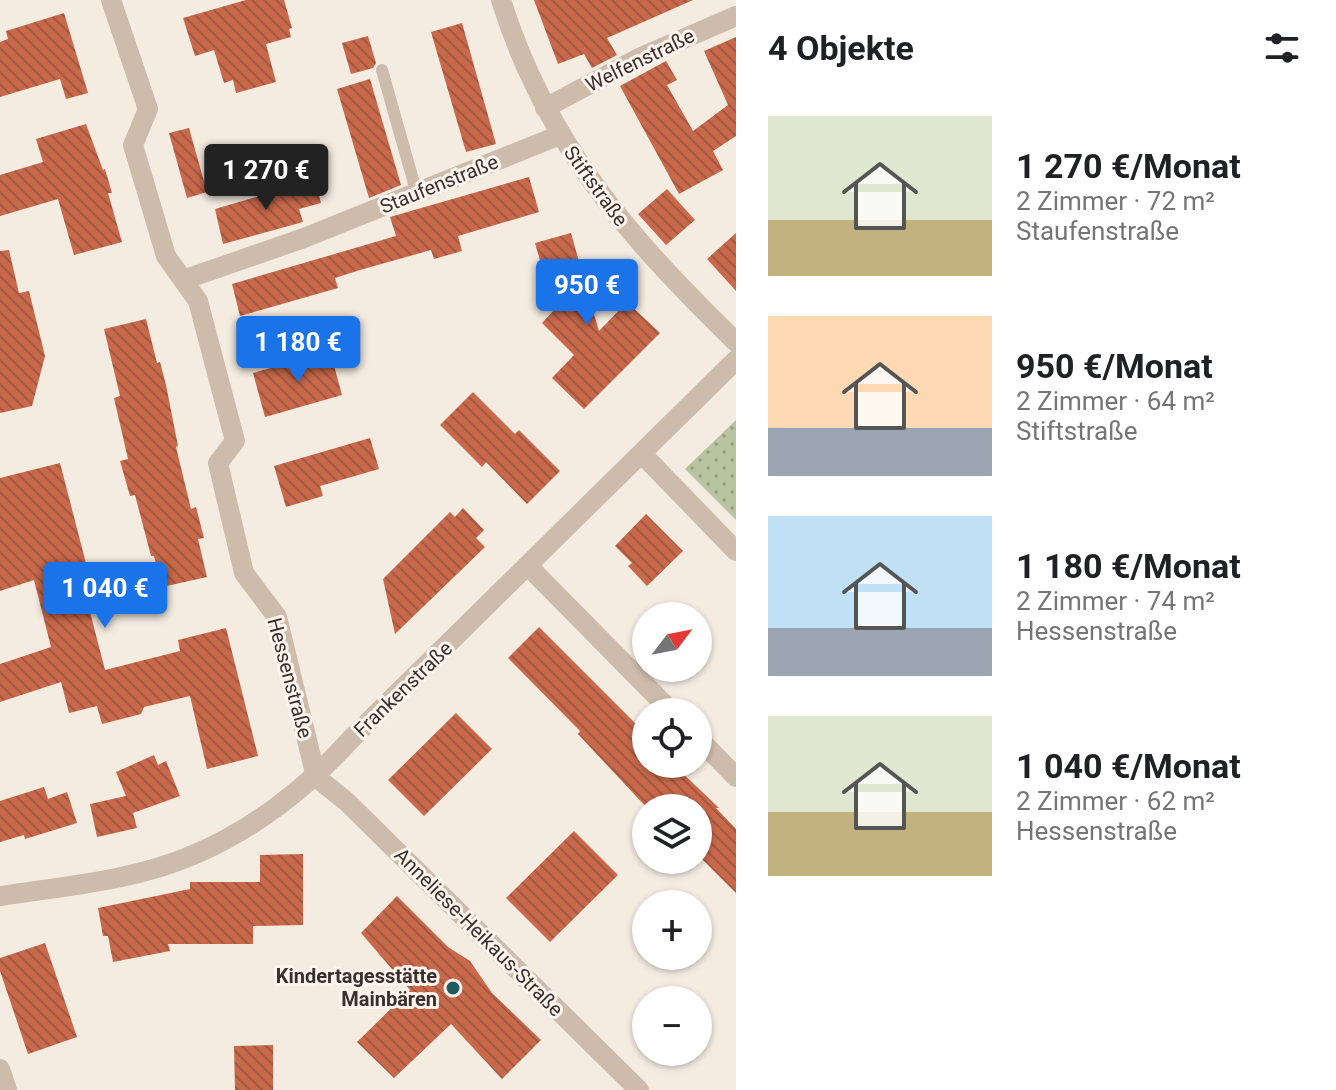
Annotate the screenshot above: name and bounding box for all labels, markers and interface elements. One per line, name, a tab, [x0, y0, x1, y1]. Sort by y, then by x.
street label: Welfenstraße	[582, 23, 698, 97]
icon: filters	[1260, 26, 1304, 70]
text: 4 Objekte	[768, 28, 914, 68]
street label: Stiftstraße	[559, 141, 633, 231]
pin: 1 270 €	[192, 144, 340, 212]
text: 1 270 €/Monat	[1016, 146, 1241, 186]
icon: home	[832, 148, 928, 244]
street label: Staufenstraße	[376, 149, 502, 219]
text: 1 270 €	[222, 155, 310, 185]
text: 2 Zimmer · 72 m²	[1016, 186, 1215, 216]
text: Staufenstraße	[1016, 216, 1179, 246]
pin: 950 €	[531, 259, 643, 327]
text: 950 €	[554, 270, 620, 300]
pin: 1 180 €	[224, 316, 372, 384]
text: 1 180 €	[254, 327, 342, 357]
text: 950 €/Monat	[1016, 346, 1213, 386]
icon: home	[832, 348, 928, 444]
text: 2 Zimmer · 64 m²	[1016, 386, 1215, 416]
text: Stiftstraße	[1016, 416, 1137, 446]
text: 1 180 €/Monat	[1016, 546, 1241, 586]
icon: home	[832, 548, 928, 644]
pin: 1 040 €	[31, 562, 179, 630]
text: 1 040 €	[61, 573, 149, 603]
text: 2 Zimmer · 74 m²	[1016, 586, 1215, 616]
north arrow	[632, 602, 712, 682]
map controls	[632, 602, 712, 1066]
street label: Hessenstraße	[262, 615, 318, 741]
text: Hessenstraße	[1016, 616, 1177, 646]
street label: Frankenstraße	[349, 636, 457, 742]
button: locate	[632, 698, 712, 778]
text: 1 040 €/Monat	[1016, 746, 1241, 786]
icon: home	[832, 748, 928, 844]
text: 2 Zimmer · 62 m²	[1016, 786, 1215, 816]
button: layers	[632, 794, 712, 874]
text: Hessenstraße	[1016, 816, 1177, 846]
street label: Anneliese-Heikaus-Straße	[390, 843, 568, 1021]
button: +	[632, 890, 712, 970]
place label: Kindertagesstätte Mainbären	[276, 964, 437, 1011]
marker: Kindertagesstätte Mainbären	[444, 979, 462, 997]
button: −	[632, 986, 712, 1066]

